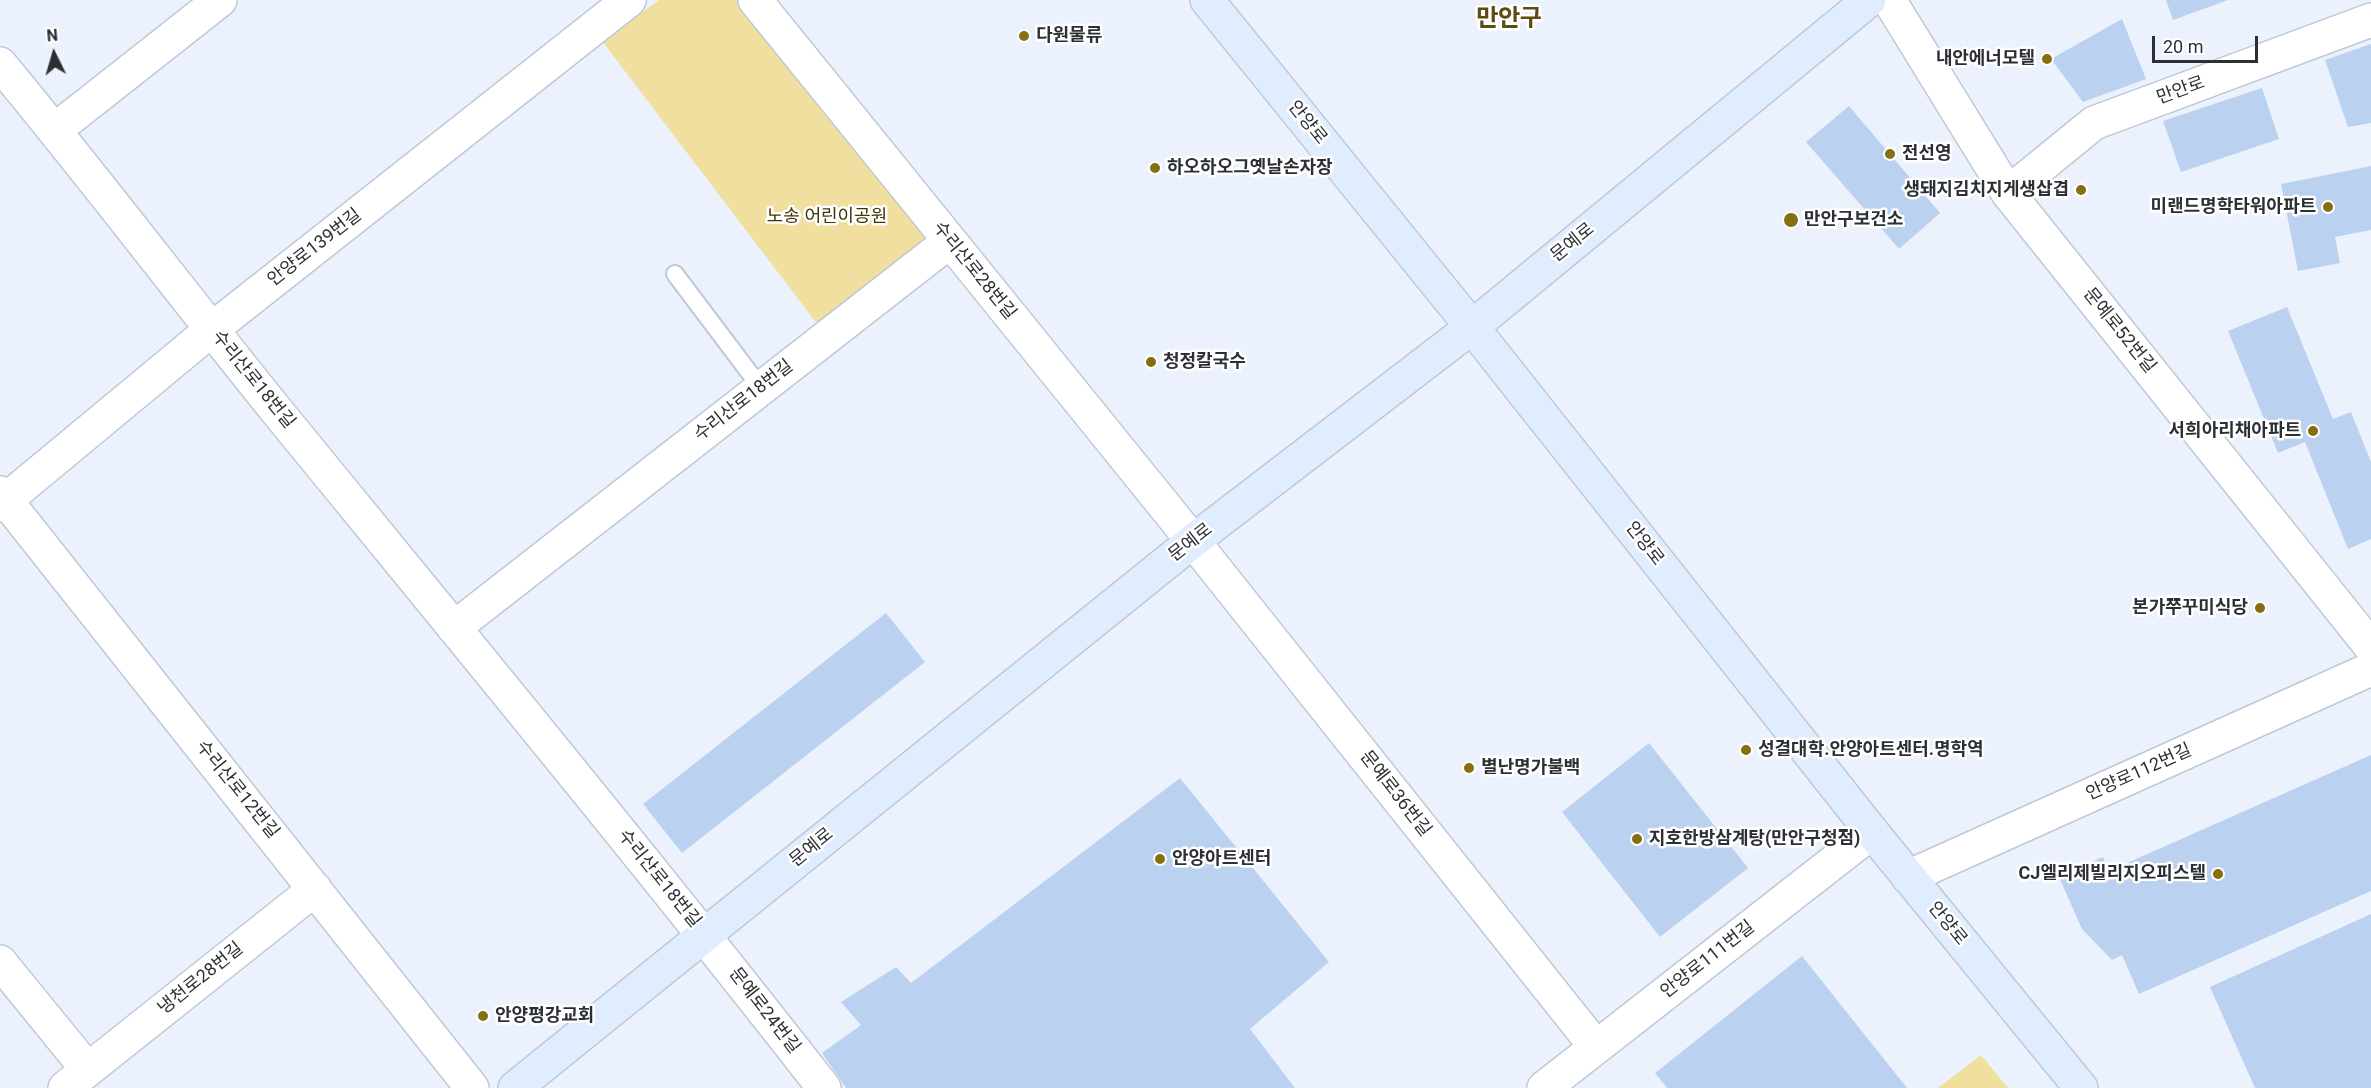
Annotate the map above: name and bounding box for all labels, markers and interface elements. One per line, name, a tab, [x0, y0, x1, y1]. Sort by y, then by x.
district label: 만안구	[1476, 6, 1542, 34]
north arrow	[24, 24, 84, 84]
scale bar	[2155, 24, 2262, 62]
place label: 다원물류	[1036, 25, 1102, 47]
text: N	[46, 26, 59, 46]
marker: 다원물류	[1017, 29, 1031, 43]
text: 20 m	[2163, 36, 2203, 57]
place label: 내안에너모텔	[1936, 48, 2035, 70]
marker: 내안에너모텔	[2040, 52, 2054, 66]
street label: 만안로	[2154, 72, 2208, 110]
street label: 안양로	[1283, 97, 1331, 149]
place label: 전선영	[1902, 143, 1952, 165]
marker: 전선영	[1883, 147, 1897, 161]
place label: 하오하오그옛날손자장	[1167, 157, 1333, 179]
marker: 하오하오그옛날손자장	[1148, 161, 1162, 175]
place label: 생돼지김치지게생삽겹	[1903, 179, 2069, 201]
marker: 생돼지김치지게생삽겹	[2074, 183, 2088, 197]
place label: 미랜드명학타워아파트	[2150, 196, 2316, 218]
marker: 미랜드명학타워아파트	[2321, 200, 2335, 214]
street label: 안양로139번길	[264, 205, 366, 291]
park label: 노송 어린이공원	[767, 206, 887, 228]
place label: 만안구보건소	[1804, 209, 1903, 231]
marker: 만안구보건소	[1782, 211, 1800, 229]
street label: 수리산로28번길	[928, 218, 1020, 324]
street label: 문예로	[1547, 219, 1599, 267]
street label: 문예로52번길	[2078, 284, 2160, 378]
street label: 수리산로18번길	[207, 327, 299, 433]
place label: 청정칼국수	[1163, 351, 1246, 373]
marker: 청정칼국수	[1144, 355, 1158, 369]
street label: 수리산로18번길	[690, 356, 798, 446]
place label: 서희아리채아파트	[2169, 420, 2301, 442]
marker: 서희아리채아파트	[2306, 424, 2320, 438]
street label: 안양로	[1620, 518, 1668, 570]
street label: 문예로	[1165, 519, 1217, 567]
place label: 본가쭈꾸미식당	[2132, 597, 2248, 619]
marker: 본가쭈꾸미식당	[2253, 601, 2267, 615]
street label: 수리산로12번길	[191, 737, 283, 843]
place label: 성결대학.안양아트센터.명학역	[1758, 739, 1984, 761]
street label: 안양로112번길	[2083, 740, 2195, 806]
marker: 성결대학.안양아트센터.명학역	[1739, 743, 1753, 757]
street label: 문예로36번길	[1355, 747, 1435, 841]
place label: 별난명가불백	[1481, 757, 1580, 779]
marker: 별난명가불백	[1462, 761, 1476, 775]
street label: 문예로	[786, 824, 838, 872]
street label: 수리산로18번길	[613, 826, 705, 932]
place label: 지호한방삼계탕(만안구청점)	[1649, 828, 1860, 850]
marker: 지호한방삼계탕(만안구청점)	[1630, 832, 1644, 846]
place label: 안양아트센터	[1172, 848, 1271, 870]
marker: 안양아트센터	[1153, 852, 1167, 866]
place label: CJ엘리제빌리지오피스텔	[2019, 863, 2206, 885]
marker: CJ엘리제빌리지오피스텔	[2211, 867, 2225, 881]
street label: 안양로	[1923, 898, 1971, 950]
street label: 안양로111번길	[1657, 917, 1759, 1003]
street label: 냉천로28번길	[154, 938, 248, 1020]
street label: 문예로24번길	[724, 964, 804, 1058]
place label: 안양평강교회	[495, 1005, 594, 1027]
marker: 안양평강교회	[476, 1009, 490, 1023]

